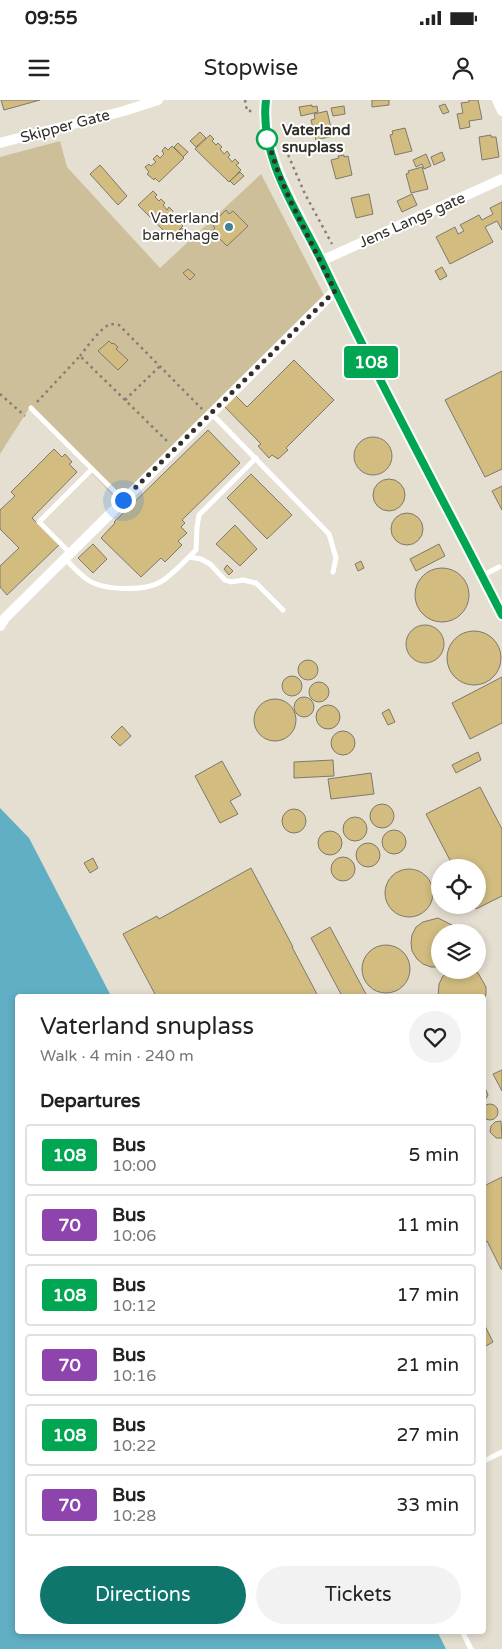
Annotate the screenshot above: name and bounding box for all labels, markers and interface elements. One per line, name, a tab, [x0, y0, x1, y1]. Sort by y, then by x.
text: 09:55	[25, 7, 78, 29]
icon: menu	[25, 54, 53, 82]
icon: person	[449, 54, 477, 82]
text: Stopwise	[204, 55, 298, 81]
street label: Skipper Gate	[18, 105, 112, 147]
place label: Vaterland snuplass	[282, 121, 350, 157]
marker: Vaterland snuplass	[256, 128, 278, 150]
street label: Jens Langs gate	[356, 189, 468, 251]
place label: Vaterland barnehage	[142, 209, 219, 244]
marker: Vaterland barnehage	[223, 221, 235, 233]
line badge: 108	[342, 346, 400, 378]
text: 108	[354, 351, 388, 373]
your location	[111, 488, 136, 513]
map controls	[431, 859, 486, 979]
button: locate	[431, 859, 486, 914]
button: layers	[431, 924, 486, 979]
button: heart	[409, 1011, 461, 1063]
text: Vaterland snuplass	[40, 1012, 254, 1041]
text: Walk · 4 min · 240 m	[40, 1046, 194, 1066]
text: Departures	[40, 1090, 140, 1112]
text: Bus	[112, 1134, 146, 1156]
text: 108	[53, 1144, 86, 1166]
text: 5 min	[408, 1144, 459, 1166]
text: 10:00	[112, 1156, 156, 1176]
text: Bus	[112, 1204, 146, 1226]
text: 70	[58, 1214, 81, 1236]
text: 11 min	[396, 1214, 459, 1236]
text: 10:06	[112, 1226, 156, 1246]
text: Bus	[112, 1274, 146, 1296]
text: 108	[53, 1284, 86, 1306]
text: 17 min	[396, 1284, 459, 1306]
text: 10:12	[112, 1296, 156, 1316]
text: Bus	[112, 1344, 146, 1366]
text: 70	[58, 1354, 81, 1376]
text: 21 min	[396, 1354, 459, 1376]
text: 10:16	[112, 1366, 156, 1386]
text: Bus	[112, 1414, 146, 1436]
text: 108	[53, 1424, 86, 1446]
text: 27 min	[396, 1424, 459, 1446]
text: 10:22	[112, 1436, 156, 1456]
text: Bus	[112, 1484, 146, 1506]
text: 70	[58, 1494, 81, 1516]
text: 33 min	[396, 1494, 459, 1516]
text: 10:28	[112, 1506, 156, 1526]
button: Directions	[40, 1566, 246, 1624]
button: Tickets	[256, 1566, 461, 1624]

